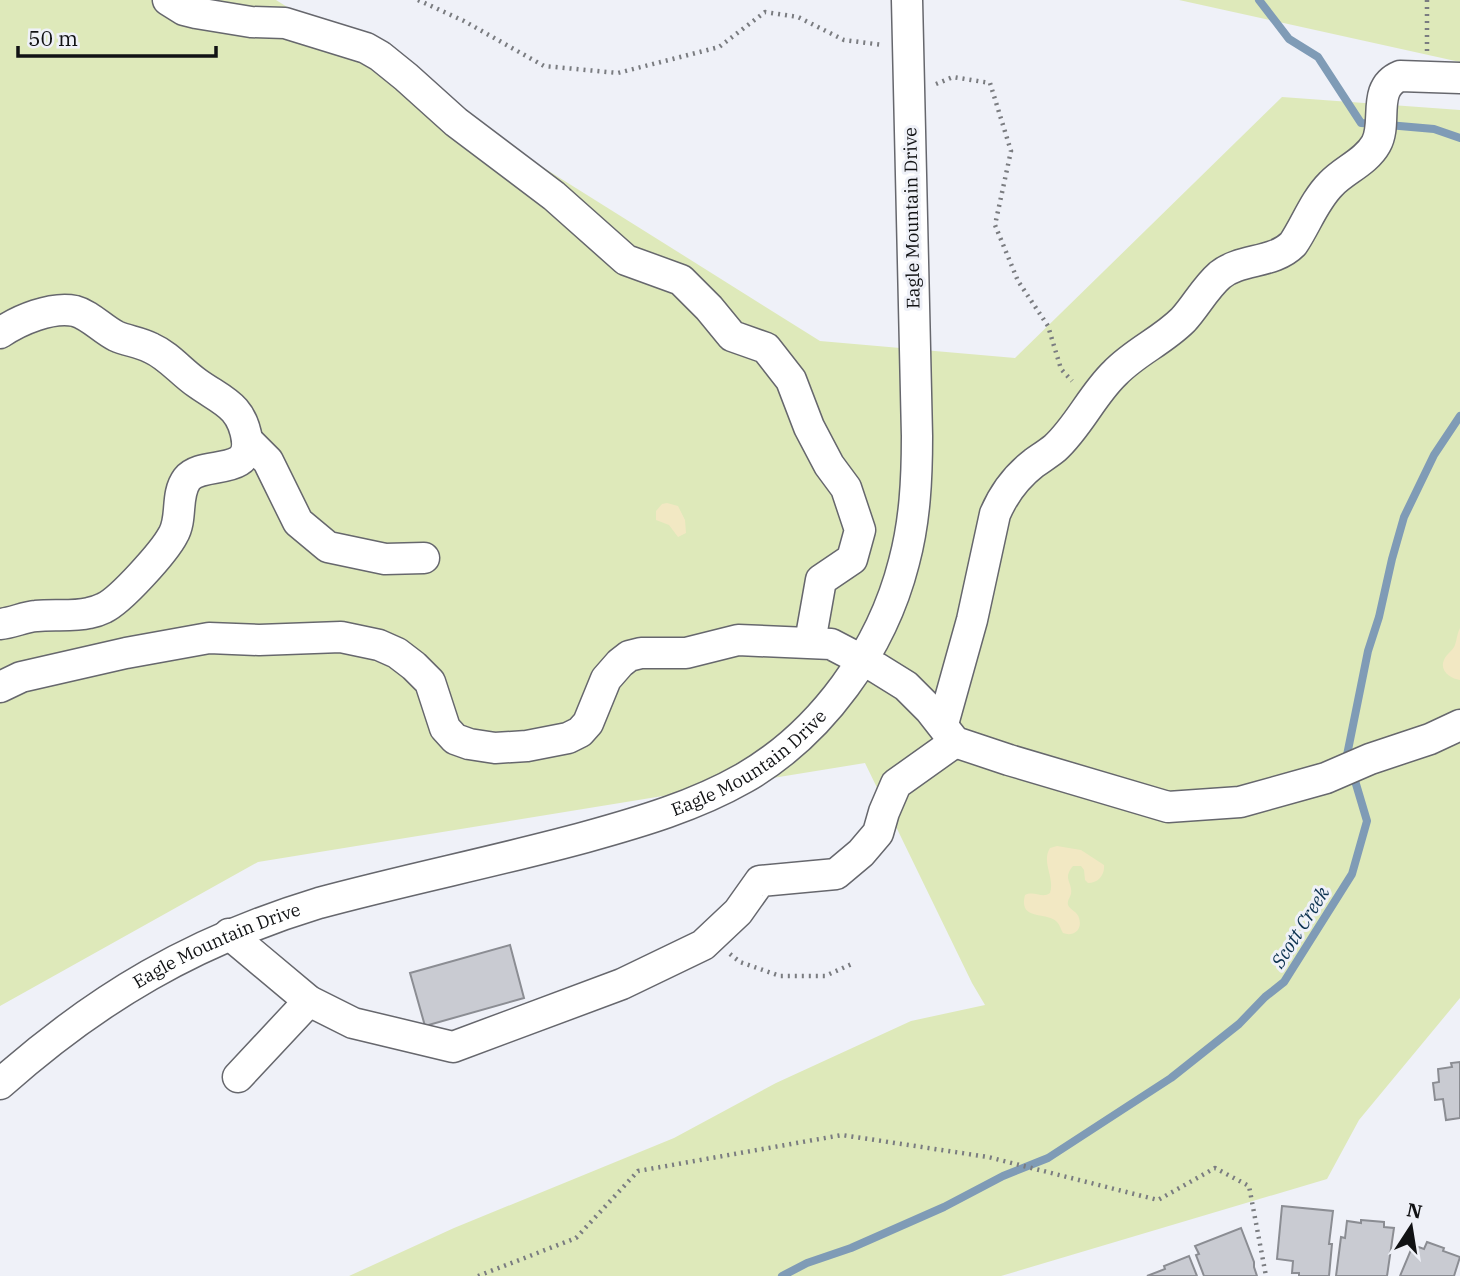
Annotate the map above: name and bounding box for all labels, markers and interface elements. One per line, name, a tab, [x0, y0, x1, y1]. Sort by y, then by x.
scale bar	[18, 14, 215, 58]
text: 50 m	[28, 24, 78, 52]
street label: Eagle Mountain Drive	[898, 127, 925, 309]
street label: Eagle Mountain Drive	[668, 705, 831, 821]
water label: Scott Creek	[1265, 881, 1335, 973]
street label: Eagle Mountain Drive	[129, 898, 303, 993]
north arrow	[1376, 1192, 1446, 1262]
text: N	[1405, 1197, 1424, 1224]

